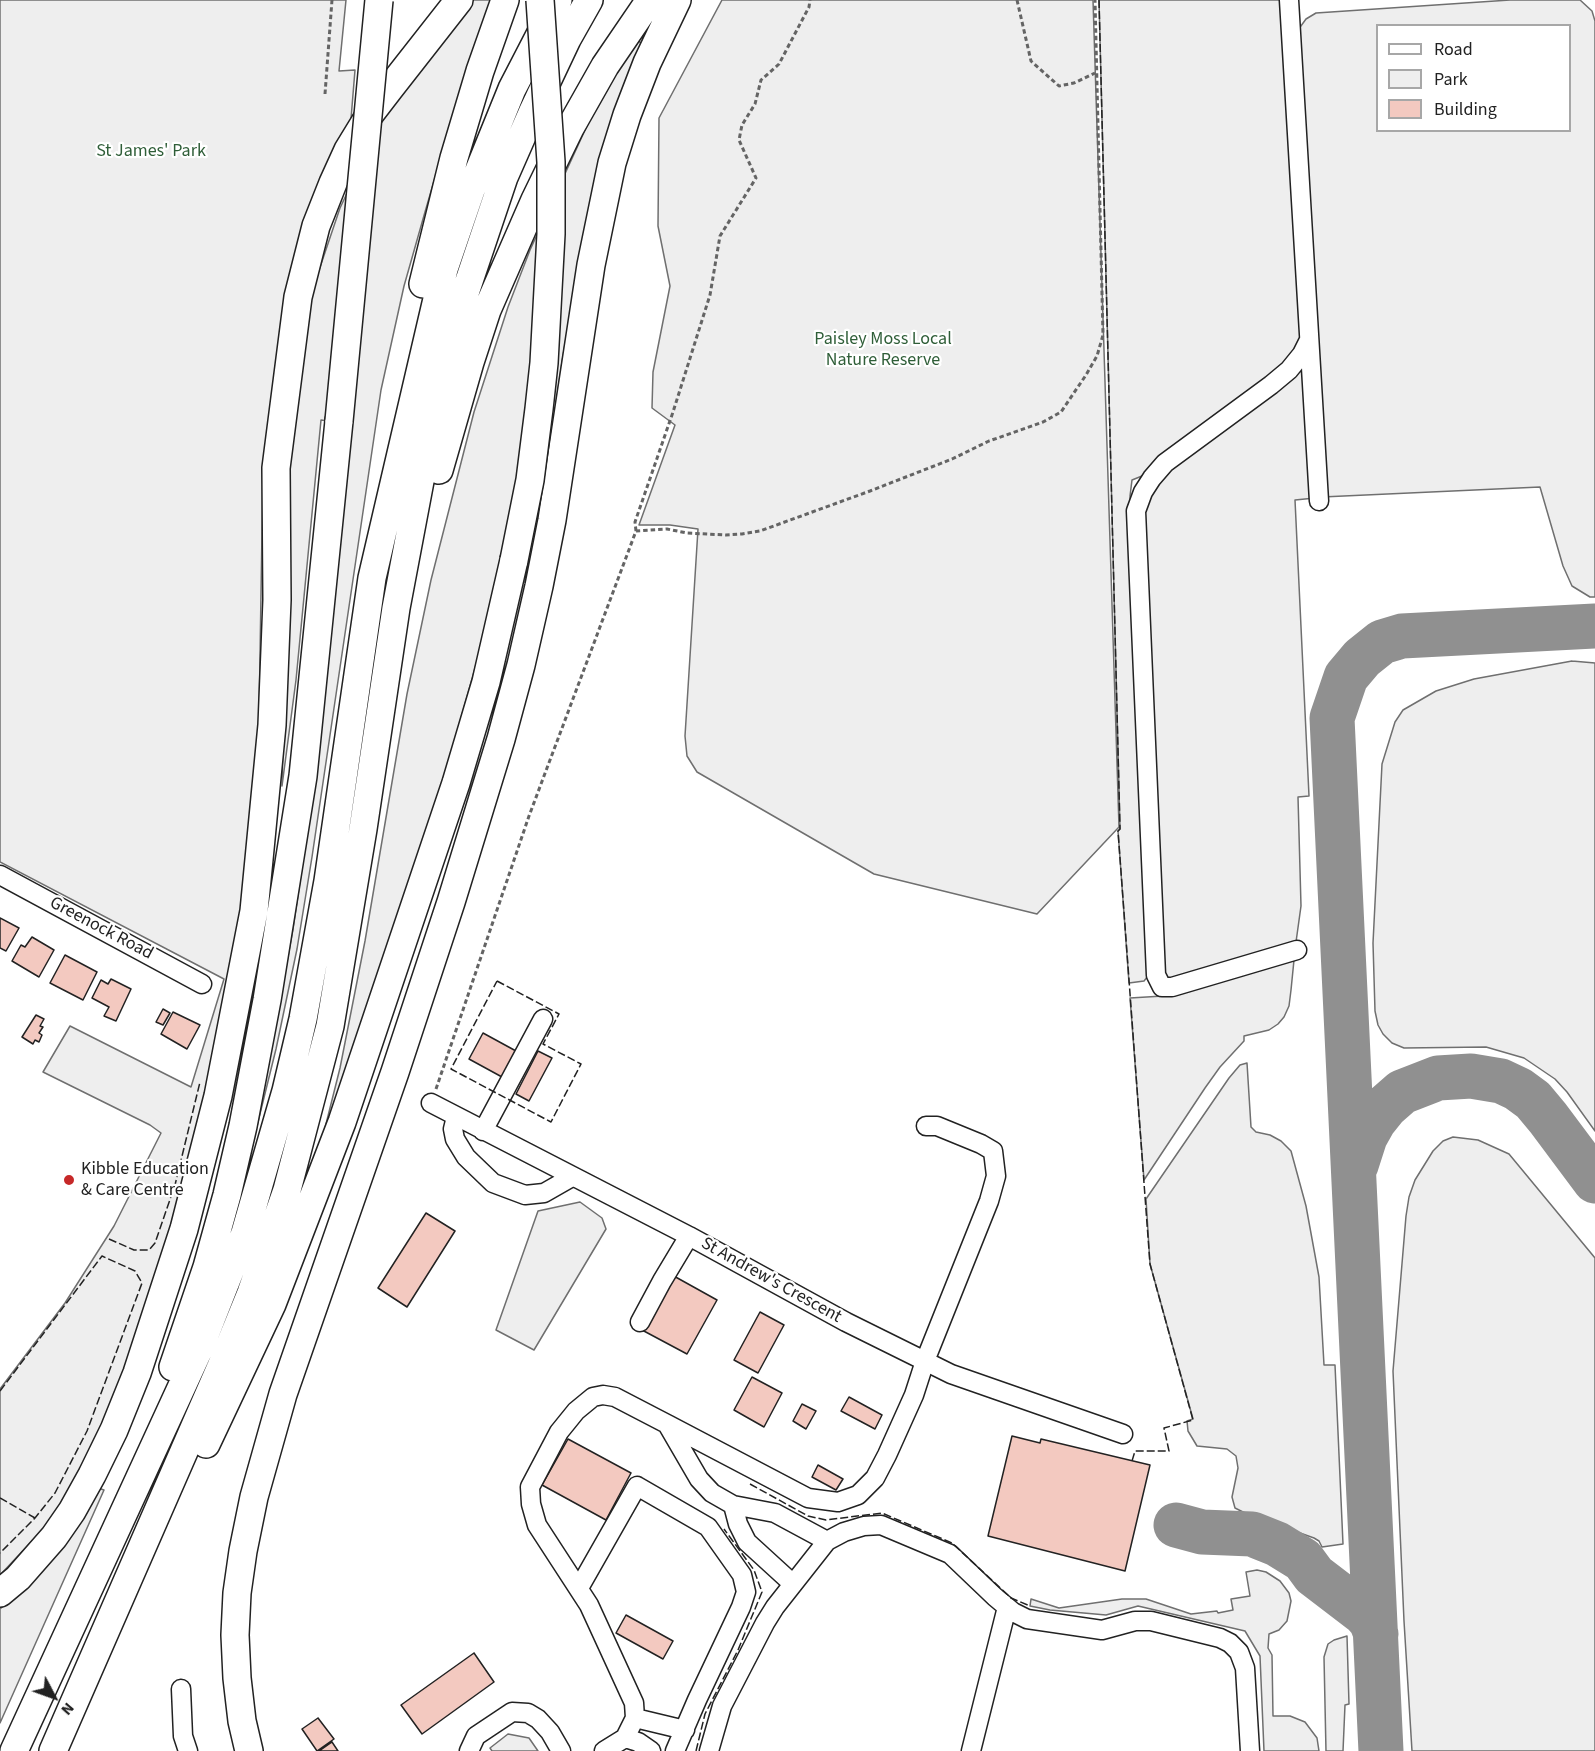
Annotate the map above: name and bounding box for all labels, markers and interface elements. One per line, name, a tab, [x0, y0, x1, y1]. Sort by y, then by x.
legend	[1376, 24, 1571, 132]
text: Road	[1434, 37, 1473, 62]
text: Park	[1434, 67, 1468, 92]
text: Building	[1434, 97, 1497, 122]
park label: St James' Park	[96, 141, 206, 163]
park label: Paisley Moss Local Nature Reserve	[814, 329, 952, 372]
street label: Greenock Road	[46, 893, 156, 965]
place label: Kibble Education & Care Centre	[81, 1159, 209, 1202]
marker: Kibble Education & Care Centre	[62, 1173, 76, 1187]
street label: St Andrew's Crescent	[697, 1233, 845, 1329]
north arrow	[24, 1667, 84, 1727]
text: N	[56, 1698, 79, 1720]

